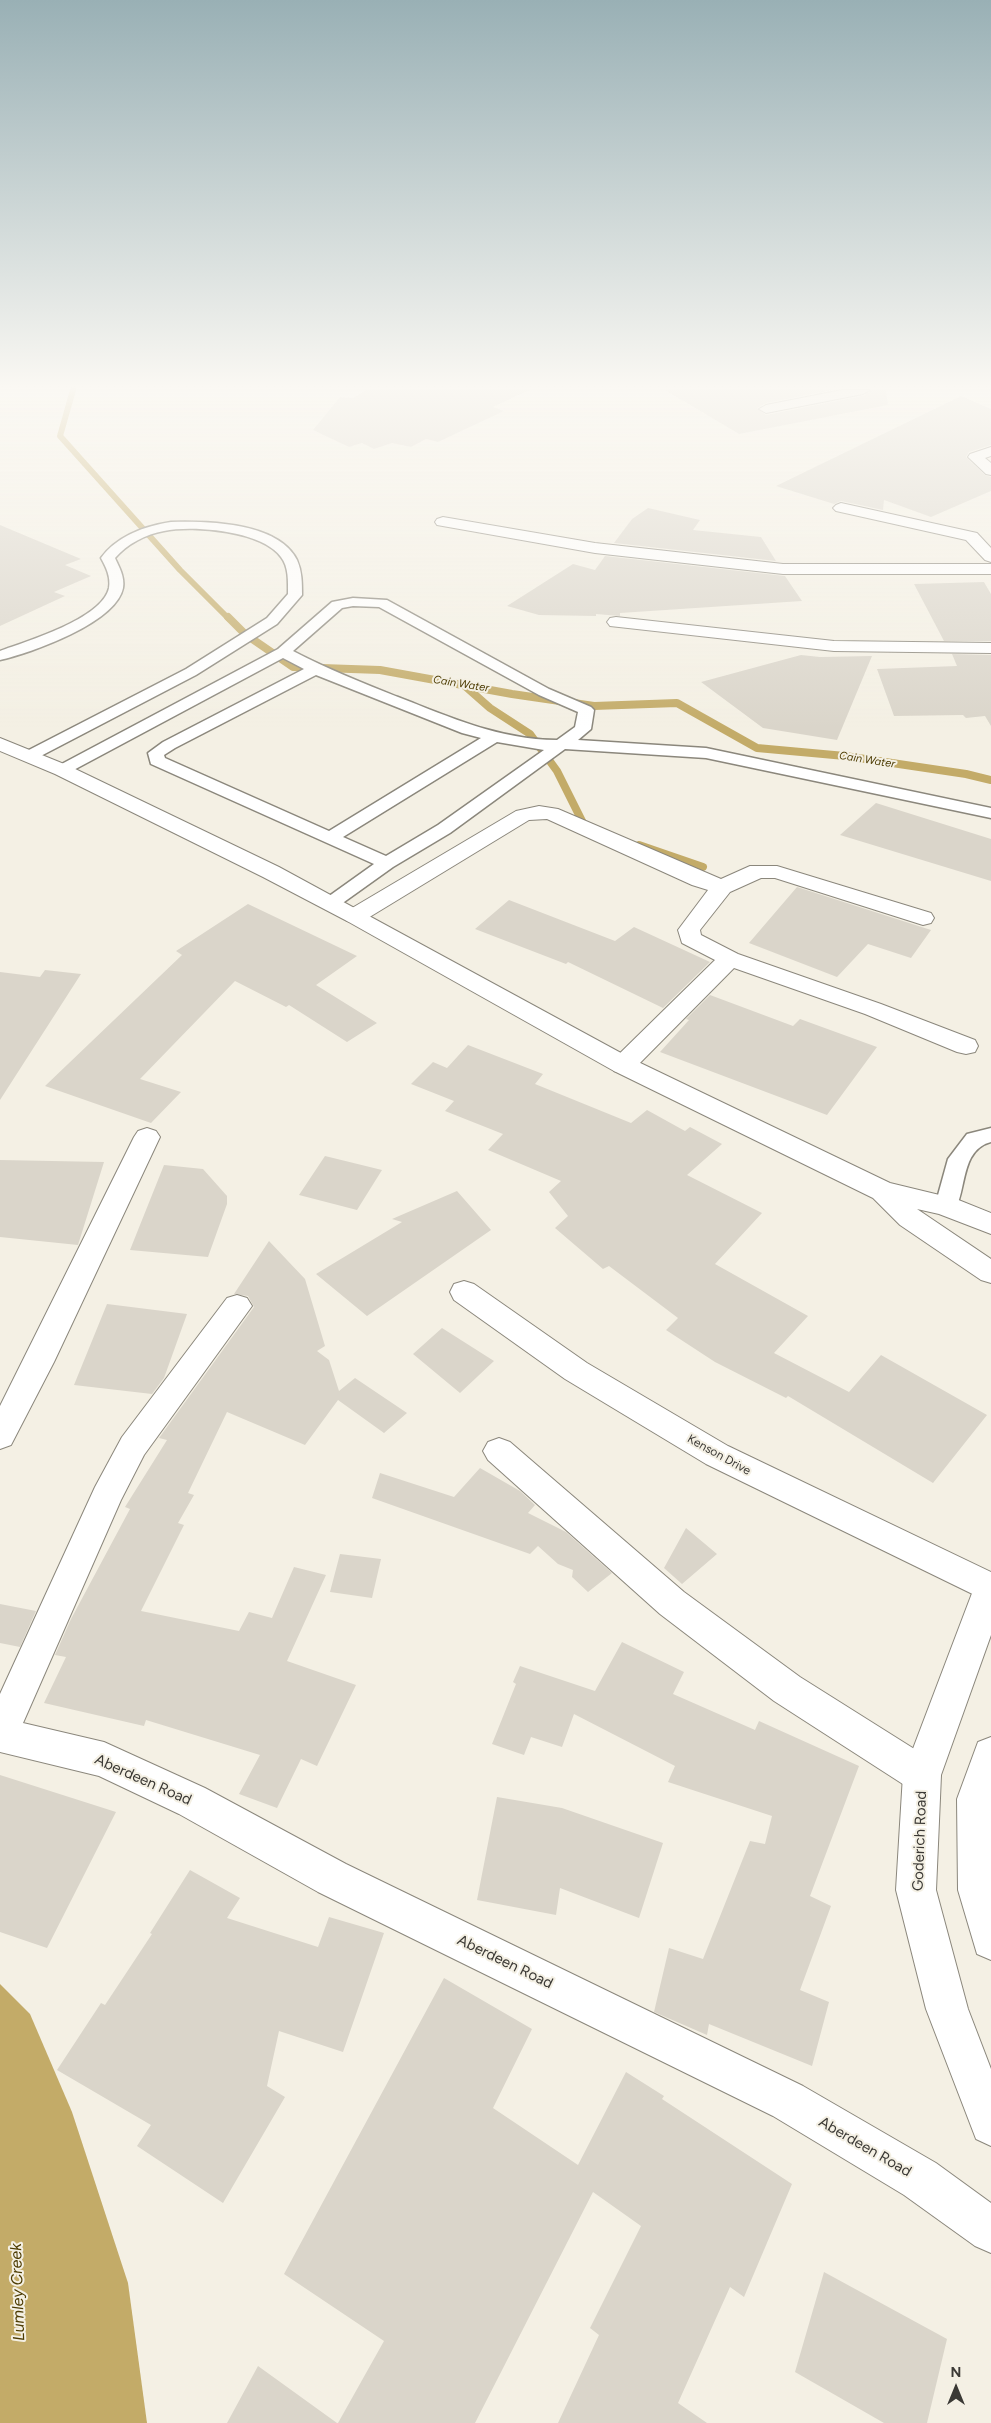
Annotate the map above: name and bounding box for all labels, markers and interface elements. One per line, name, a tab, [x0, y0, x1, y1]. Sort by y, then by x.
water label: Cain Water	[432, 673, 490, 695]
water label: Cain Water	[838, 749, 896, 771]
street label: Kenson Drive	[685, 1432, 753, 1478]
street label: Aberdeen Road	[92, 1751, 194, 1809]
street label: Goderich Road	[909, 1791, 931, 1891]
street label: Aberdeen Road	[454, 1931, 556, 1993]
street label: Aberdeen Road	[815, 2113, 915, 2181]
water label: Lumley Creek	[7, 2243, 29, 2341]
north arrow	[931, 2363, 981, 2413]
text: N	[951, 2364, 961, 2381]

